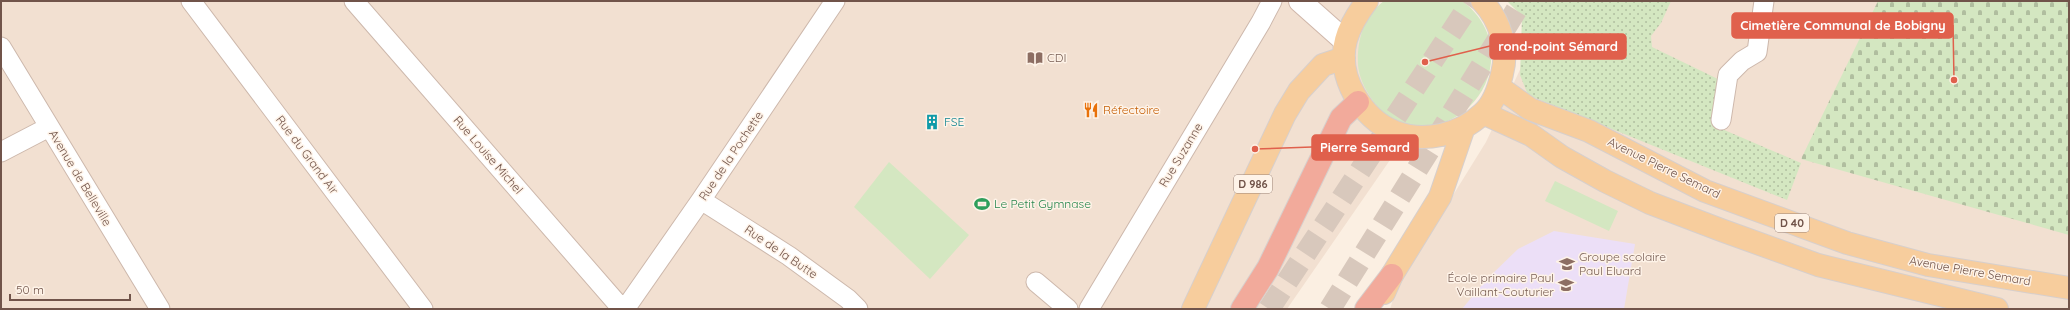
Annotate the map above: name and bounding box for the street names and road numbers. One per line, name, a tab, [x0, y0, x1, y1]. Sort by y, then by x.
street label: Rue de la Pochette	[695, 108, 766, 203]
street label: Rue du Grand Air	[273, 112, 342, 197]
street label: Rue Louise Michel	[450, 113, 526, 197]
street label: Rue Suzanne	[1156, 120, 1206, 189]
street label: Avenue de Belleville	[46, 127, 115, 229]
street label: Avenue Pierre Semard	[1606, 134, 1723, 201]
road number: D 986	[1234, 175, 1272, 193]
road number: D 40	[1775, 214, 1809, 232]
street label: Rue de la Butte	[742, 222, 821, 282]
street label: Avenue Pierre Semard	[1908, 252, 2032, 289]

